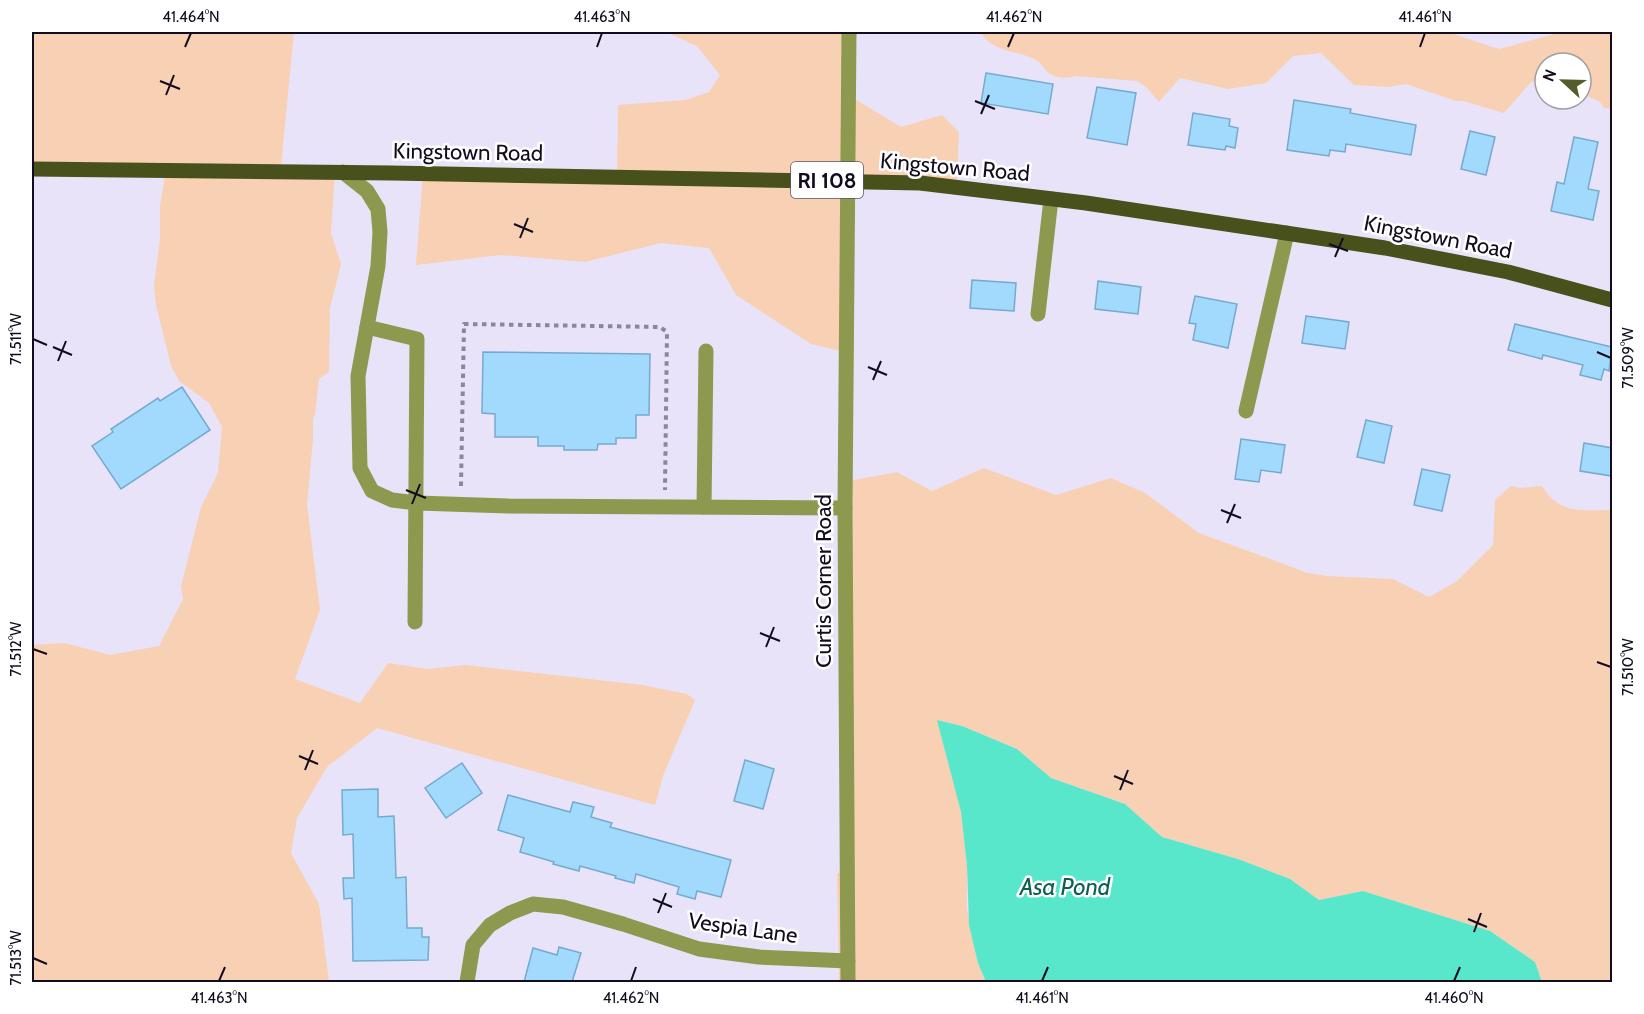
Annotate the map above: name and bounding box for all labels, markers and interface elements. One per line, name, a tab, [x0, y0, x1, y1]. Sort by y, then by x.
text: 41.464°N	[162, 8, 220, 26]
text: 41.463°N	[574, 8, 630, 26]
text: 41.462°N	[986, 8, 1042, 26]
text: 41.461°N	[1398, 8, 1452, 26]
north arrow	[1533, 51, 1593, 111]
text: N	[1539, 67, 1560, 84]
street label: Kingstown Road	[393, 137, 543, 167]
street label: Kingstown Road	[879, 147, 1031, 187]
road number: RI 108	[791, 162, 863, 198]
street label: Kingstown Road	[1362, 209, 1514, 265]
text: 71.511°W	[7, 312, 25, 365]
text: 71.509°W	[1619, 327, 1637, 389]
street label: Curtis Corner Road	[810, 494, 837, 668]
text: 71.512°W	[7, 621, 25, 676]
text: 71.510°W	[1619, 637, 1637, 696]
water label: Asa Pond	[1019, 872, 1111, 901]
street label: Vespia Lane	[687, 907, 799, 949]
text: 71.513°W	[7, 930, 25, 986]
text: 41.463°N	[191, 989, 247, 1007]
text: 41.462°N	[603, 989, 659, 1007]
text: 41.461°N	[1015, 989, 1069, 1007]
text: 41.460°N	[1424, 989, 1484, 1007]

